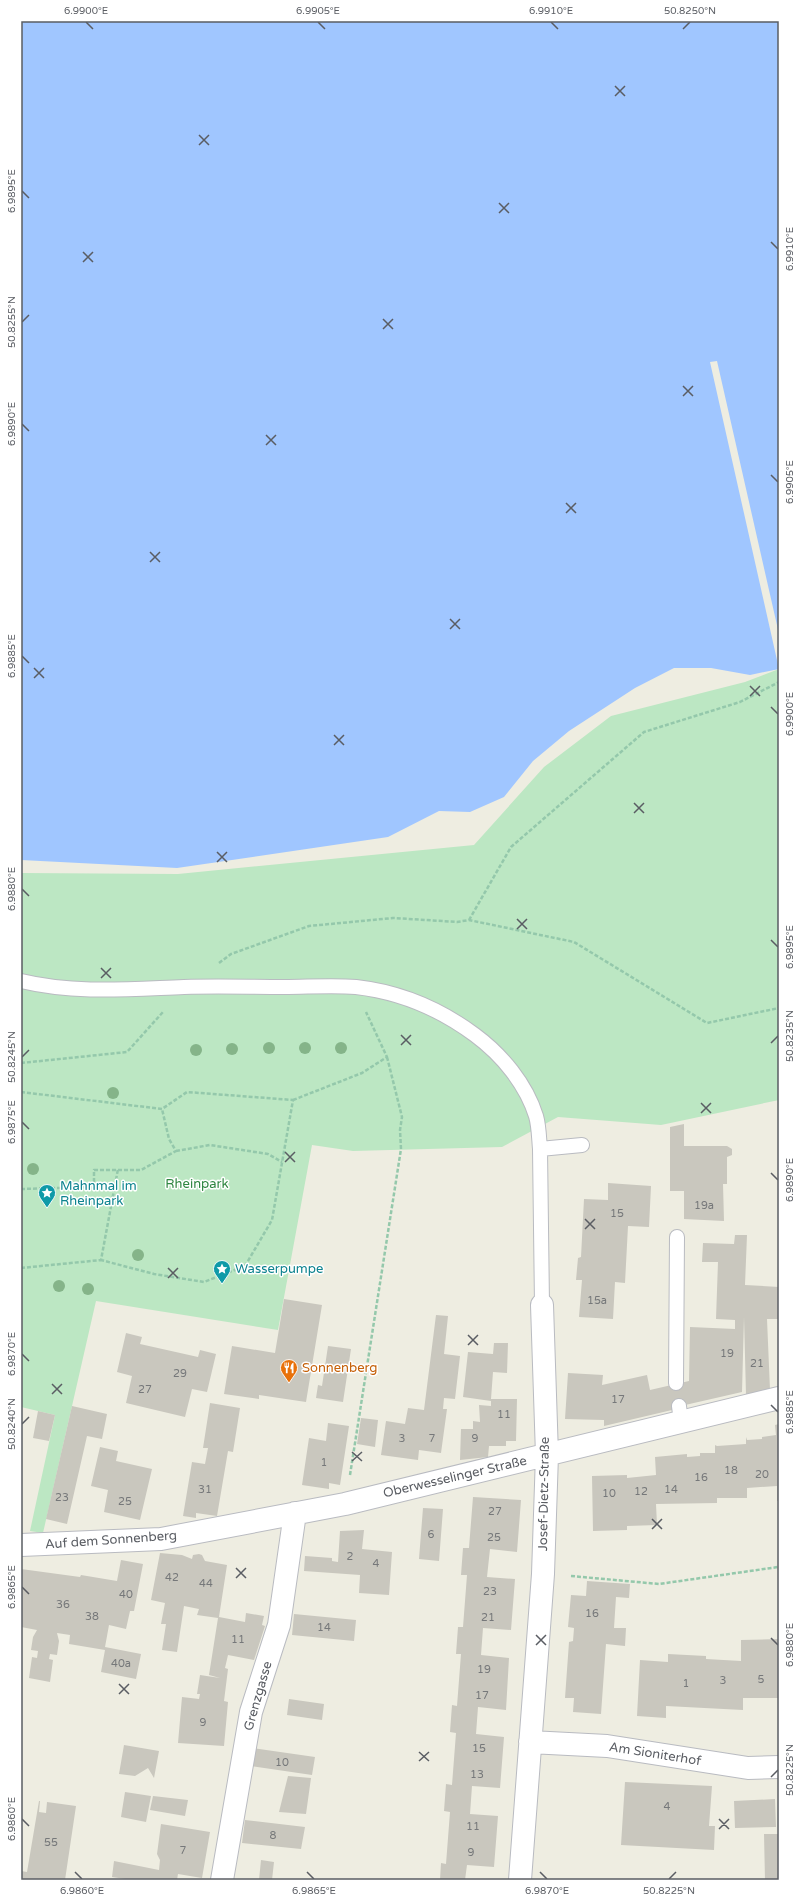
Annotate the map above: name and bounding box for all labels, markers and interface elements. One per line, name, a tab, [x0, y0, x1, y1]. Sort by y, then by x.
text: 6.9900°E	[64, 5, 108, 17]
text: 6.9905°E	[296, 5, 340, 17]
text: 6.9910°E	[529, 5, 573, 17]
text: 50.8250°N	[664, 5, 716, 17]
text: 6.9895°E	[6, 169, 18, 213]
text: 6.9910°E	[784, 227, 796, 271]
text: 50.8255°N	[6, 296, 18, 348]
text: 6.9890°E	[6, 402, 18, 446]
text: 6.9905°E	[784, 460, 796, 504]
text: 6.9885°E	[6, 634, 18, 678]
text: 6.9900°E	[784, 692, 796, 736]
text: 6.9880°E	[6, 867, 18, 911]
text: 6.9895°E	[784, 925, 796, 969]
text: 50.8235°N	[784, 1010, 796, 1062]
text: 50.8245°N	[6, 1031, 18, 1083]
text: 6.9875°E	[6, 1100, 18, 1144]
text: 6.9890°E	[784, 1158, 796, 1202]
park label: Rheinpark	[165, 1176, 229, 1192]
place label: Mahnmal im Rheinpark	[60, 1178, 137, 1209]
place icon: Mahnmal im Rheinpark	[37, 1183, 57, 1208]
house number: 19a	[694, 1199, 714, 1212]
house number: 15	[610, 1207, 624, 1220]
place icon: Wasserpumpe	[212, 1259, 232, 1284]
place label: Wasserpumpe	[235, 1261, 323, 1277]
house number: 15a	[587, 1294, 607, 1307]
text: 6.9870°E	[6, 1332, 18, 1376]
house number: 19	[720, 1347, 734, 1360]
house number: 21	[750, 1357, 764, 1370]
restaurant icon: Sonnenberg	[279, 1358, 299, 1383]
place label: Sonnenberg	[302, 1360, 378, 1376]
house number: 29	[173, 1367, 187, 1380]
house number: 27	[138, 1383, 152, 1396]
text: 6.9885°E	[784, 1390, 796, 1434]
house number: 17	[611, 1393, 625, 1406]
text: 50.8240°N	[6, 1398, 18, 1450]
house number: 11	[497, 1408, 511, 1421]
house number: 3	[399, 1432, 406, 1445]
house number: 7	[429, 1432, 436, 1445]
house number: 9	[472, 1432, 479, 1445]
street label: Josef-Dietz-Straße	[535, 1437, 553, 1551]
street label: Oberwesselinger Straße	[382, 1453, 528, 1501]
house number: 1	[321, 1456, 327, 1469]
house number: 18	[724, 1464, 738, 1477]
house number: 20	[755, 1468, 769, 1481]
house number: 16	[694, 1471, 708, 1484]
house number: 31	[198, 1483, 212, 1496]
house number: 14	[664, 1483, 678, 1496]
house number: 12	[634, 1485, 648, 1498]
house number: 10	[602, 1487, 616, 1500]
house number: 23	[55, 1491, 69, 1504]
house number: 25	[118, 1495, 132, 1508]
house number: 27	[488, 1505, 502, 1518]
street label: Auf dem Sonnenberg	[44, 1527, 178, 1553]
house number: 6	[428, 1528, 435, 1541]
house number: 25	[487, 1531, 501, 1544]
house number: 2	[347, 1550, 354, 1563]
house number: 4	[373, 1557, 380, 1570]
text: 6.9865°E	[6, 1565, 18, 1609]
house number: 42	[165, 1571, 179, 1584]
house number: 44	[199, 1577, 213, 1590]
house number: 23	[483, 1585, 497, 1598]
house number: 40	[119, 1588, 133, 1601]
house number: 36	[56, 1598, 70, 1611]
house number: 16	[585, 1607, 599, 1620]
house number: 38	[85, 1610, 99, 1623]
house number: 21	[481, 1611, 495, 1624]
house number: 14	[317, 1621, 331, 1634]
text: 6.9880°E	[784, 1623, 796, 1667]
house number: 11	[231, 1633, 245, 1646]
house number: 40a	[111, 1657, 131, 1670]
street label: Grenzgasse	[240, 1659, 276, 1733]
house number: 19	[477, 1663, 491, 1676]
house number: 5	[758, 1673, 765, 1686]
house number: 3	[720, 1674, 727, 1687]
house number: 1	[683, 1677, 689, 1690]
house number: 17	[475, 1689, 489, 1702]
house number: 9	[200, 1716, 207, 1729]
street label: Am Sioniterhof	[608, 1739, 702, 1769]
house number: 15	[472, 1742, 486, 1755]
text: 50.8225°N	[784, 1744, 796, 1796]
house number: 10	[275, 1756, 289, 1769]
house number: 13	[470, 1768, 484, 1781]
text: 6.9860°E	[6, 1797, 18, 1841]
house number: 4	[664, 1800, 671, 1813]
house number: 11	[466, 1820, 480, 1833]
house number: 8	[270, 1829, 277, 1842]
house number: 55	[44, 1836, 58, 1849]
house number: 7	[180, 1844, 187, 1857]
house number: 9	[468, 1846, 475, 1859]
text: 6.9860°E	[60, 1885, 104, 1897]
text: 6.9865°E	[292, 1885, 336, 1897]
text: 6.9870°E	[525, 1885, 569, 1897]
text: 50.8225°N	[643, 1885, 695, 1897]

